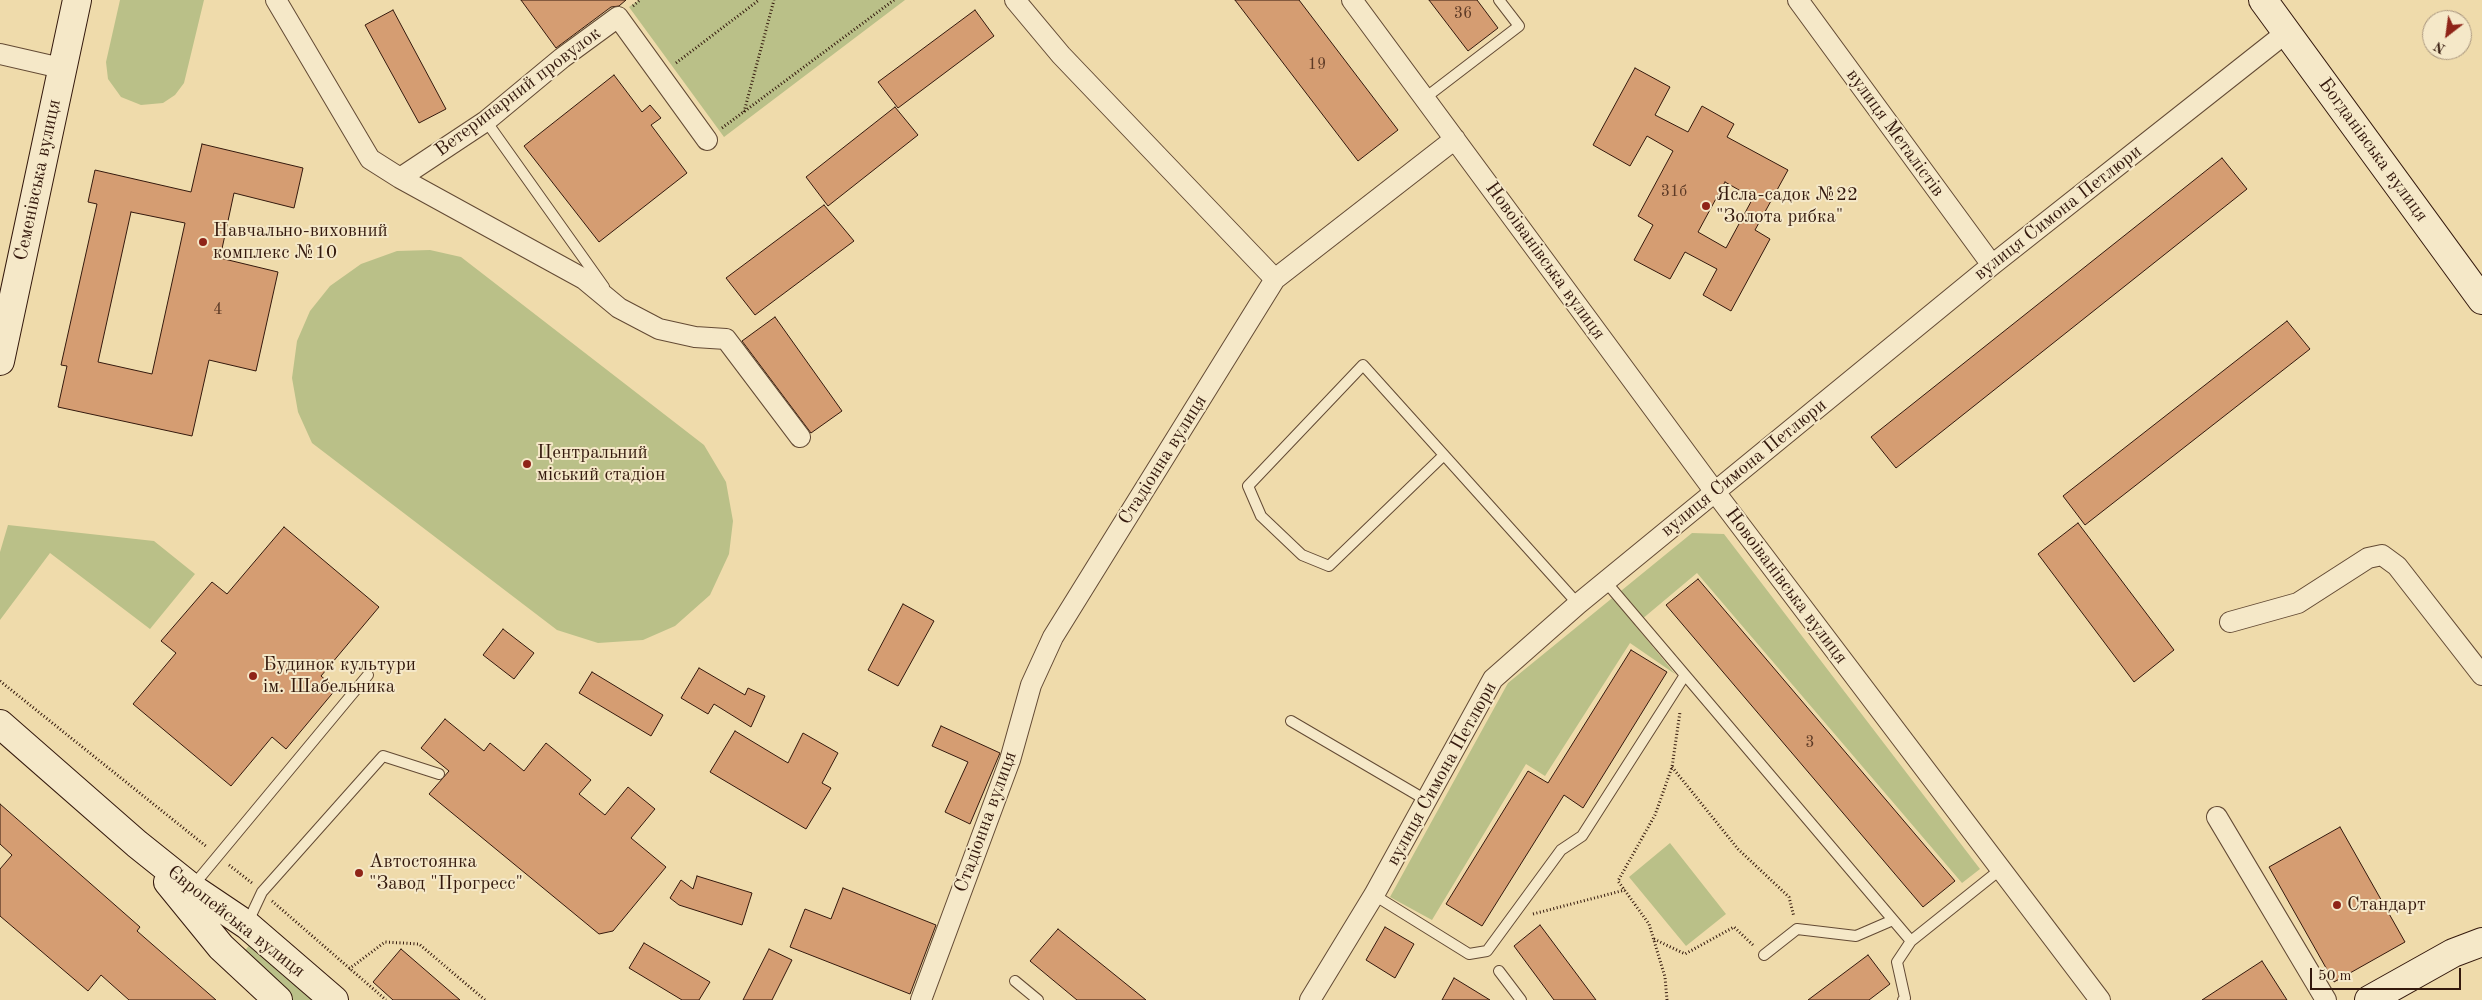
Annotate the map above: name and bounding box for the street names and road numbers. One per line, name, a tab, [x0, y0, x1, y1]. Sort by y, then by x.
street label: Ветеринарний провулок	[431, 22, 605, 162]
street label: вулиця Металістів	[1841, 65, 1949, 201]
street label: Богданівська вулиця	[2313, 74, 2433, 226]
street label: Семенівська вулиця	[10, 97, 66, 263]
street label: вулиця Симона Петлюри	[1970, 140, 2146, 286]
street label: Новоіванівська вулиця	[1480, 178, 1610, 344]
street label: Стадіонна вулиця	[1114, 391, 1212, 529]
street label: вулиця Симона Петлюри	[1657, 394, 1831, 542]
street label: Новоіванівська вулиця	[1720, 503, 1852, 669]
street label: вулиця Симона Петлюри	[1382, 678, 1502, 870]
street label: Стадіонна вулиця	[950, 748, 1022, 896]
street label: Європейська вулиця	[163, 861, 309, 983]

